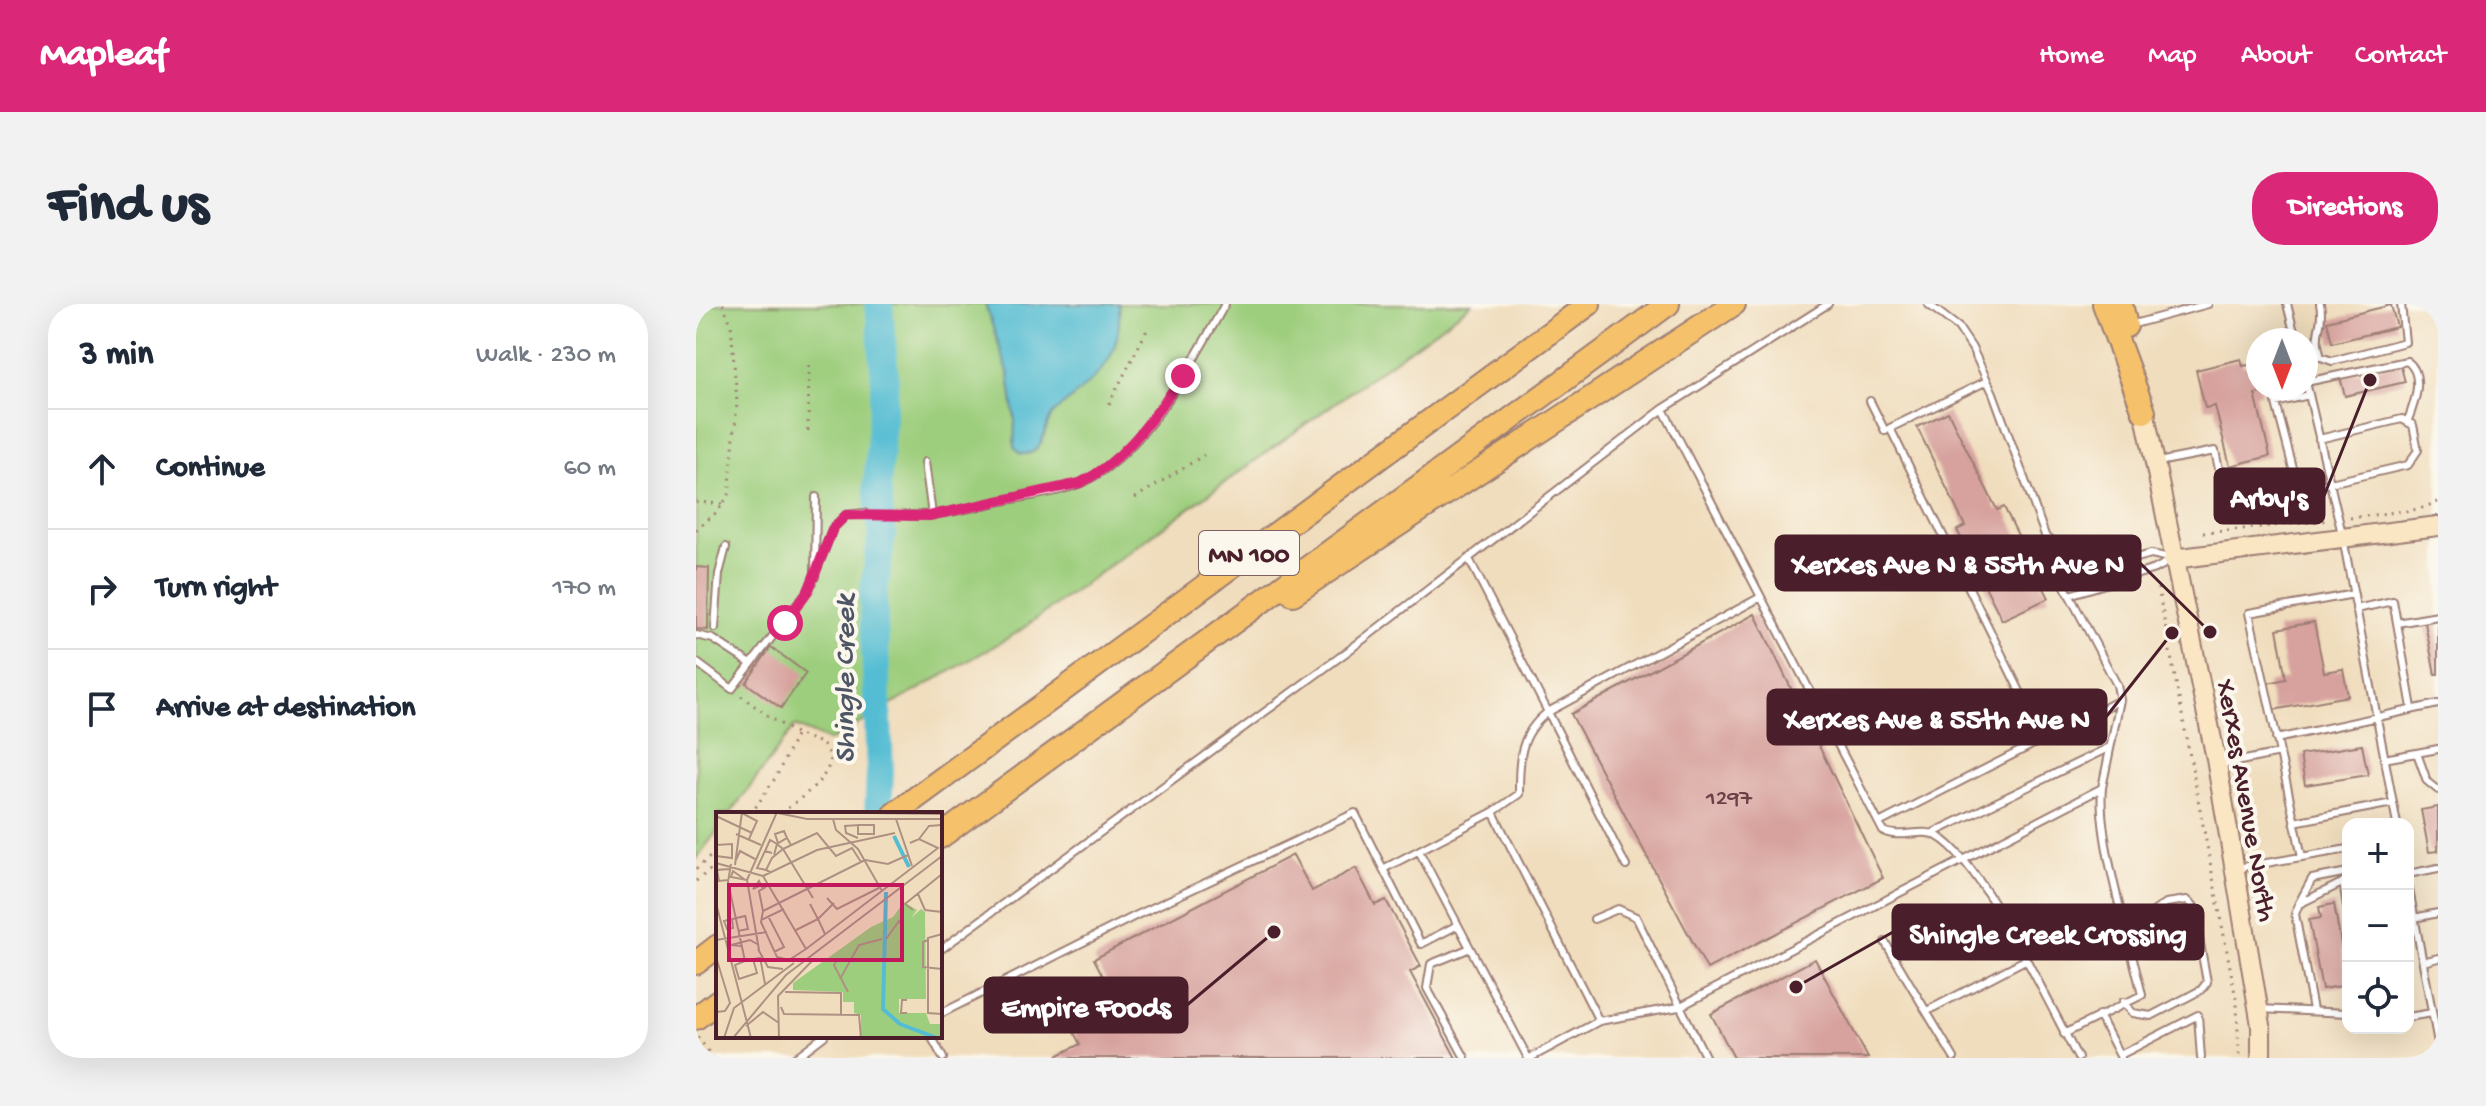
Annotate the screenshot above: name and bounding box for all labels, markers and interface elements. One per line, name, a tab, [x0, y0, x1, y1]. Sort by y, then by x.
text: Mapleaf	[40, 34, 167, 78]
text: Home	[2039, 40, 2104, 73]
text: Map	[2148, 40, 2197, 73]
text: About	[2241, 40, 2311, 73]
text: Contact	[2355, 40, 2446, 73]
button: Directions	[2252, 172, 2438, 245]
text: Find us	[48, 175, 208, 241]
north arrow	[2246, 328, 2318, 400]
text: 3 min	[80, 336, 153, 376]
text: Walk · 230 m	[476, 341, 616, 372]
route end	[1165, 358, 1201, 394]
icon: ahead	[80, 447, 124, 491]
text: Continue	[156, 452, 265, 487]
text: 60 m	[563, 454, 616, 485]
callout: Arby's	[2215, 469, 2324, 523]
text: Arby's	[2229, 484, 2310, 519]
road number: MN 100	[1199, 531, 1299, 575]
callout: Xerxes Ave N & 55th Ave N	[1776, 536, 2140, 590]
text: Xerxes Ave N & 55th Ave N	[1791, 550, 2124, 585]
icon: right	[80, 567, 124, 611]
text: Turn right	[156, 572, 276, 607]
text: 170 m	[553, 574, 616, 605]
water label: Shingle Creek	[830, 592, 865, 763]
route start	[767, 605, 803, 641]
street label: Xerxes Avenue North	[2207, 676, 2282, 924]
icon: arrive	[80, 687, 124, 731]
callout: Xerxes Ave & 55th Ave N	[1768, 690, 2106, 744]
text: Arrive at destination	[156, 692, 416, 727]
text: Xerxes Ave & 55th Ave N	[1783, 705, 2090, 740]
house number: 1297	[1705, 785, 1752, 814]
inset map	[716, 812, 942, 1038]
map controls	[2342, 818, 2414, 1034]
button: +	[2342, 818, 2414, 890]
button: −	[2342, 890, 2414, 962]
callout: Shingle Creek Crossing	[1893, 905, 2203, 959]
text: Shingle Creek Crossing	[1909, 920, 2187, 955]
button: locate	[2342, 962, 2414, 1034]
callout: Empire Foods	[985, 978, 1187, 1032]
text: Empire Foods	[1001, 993, 1173, 1028]

